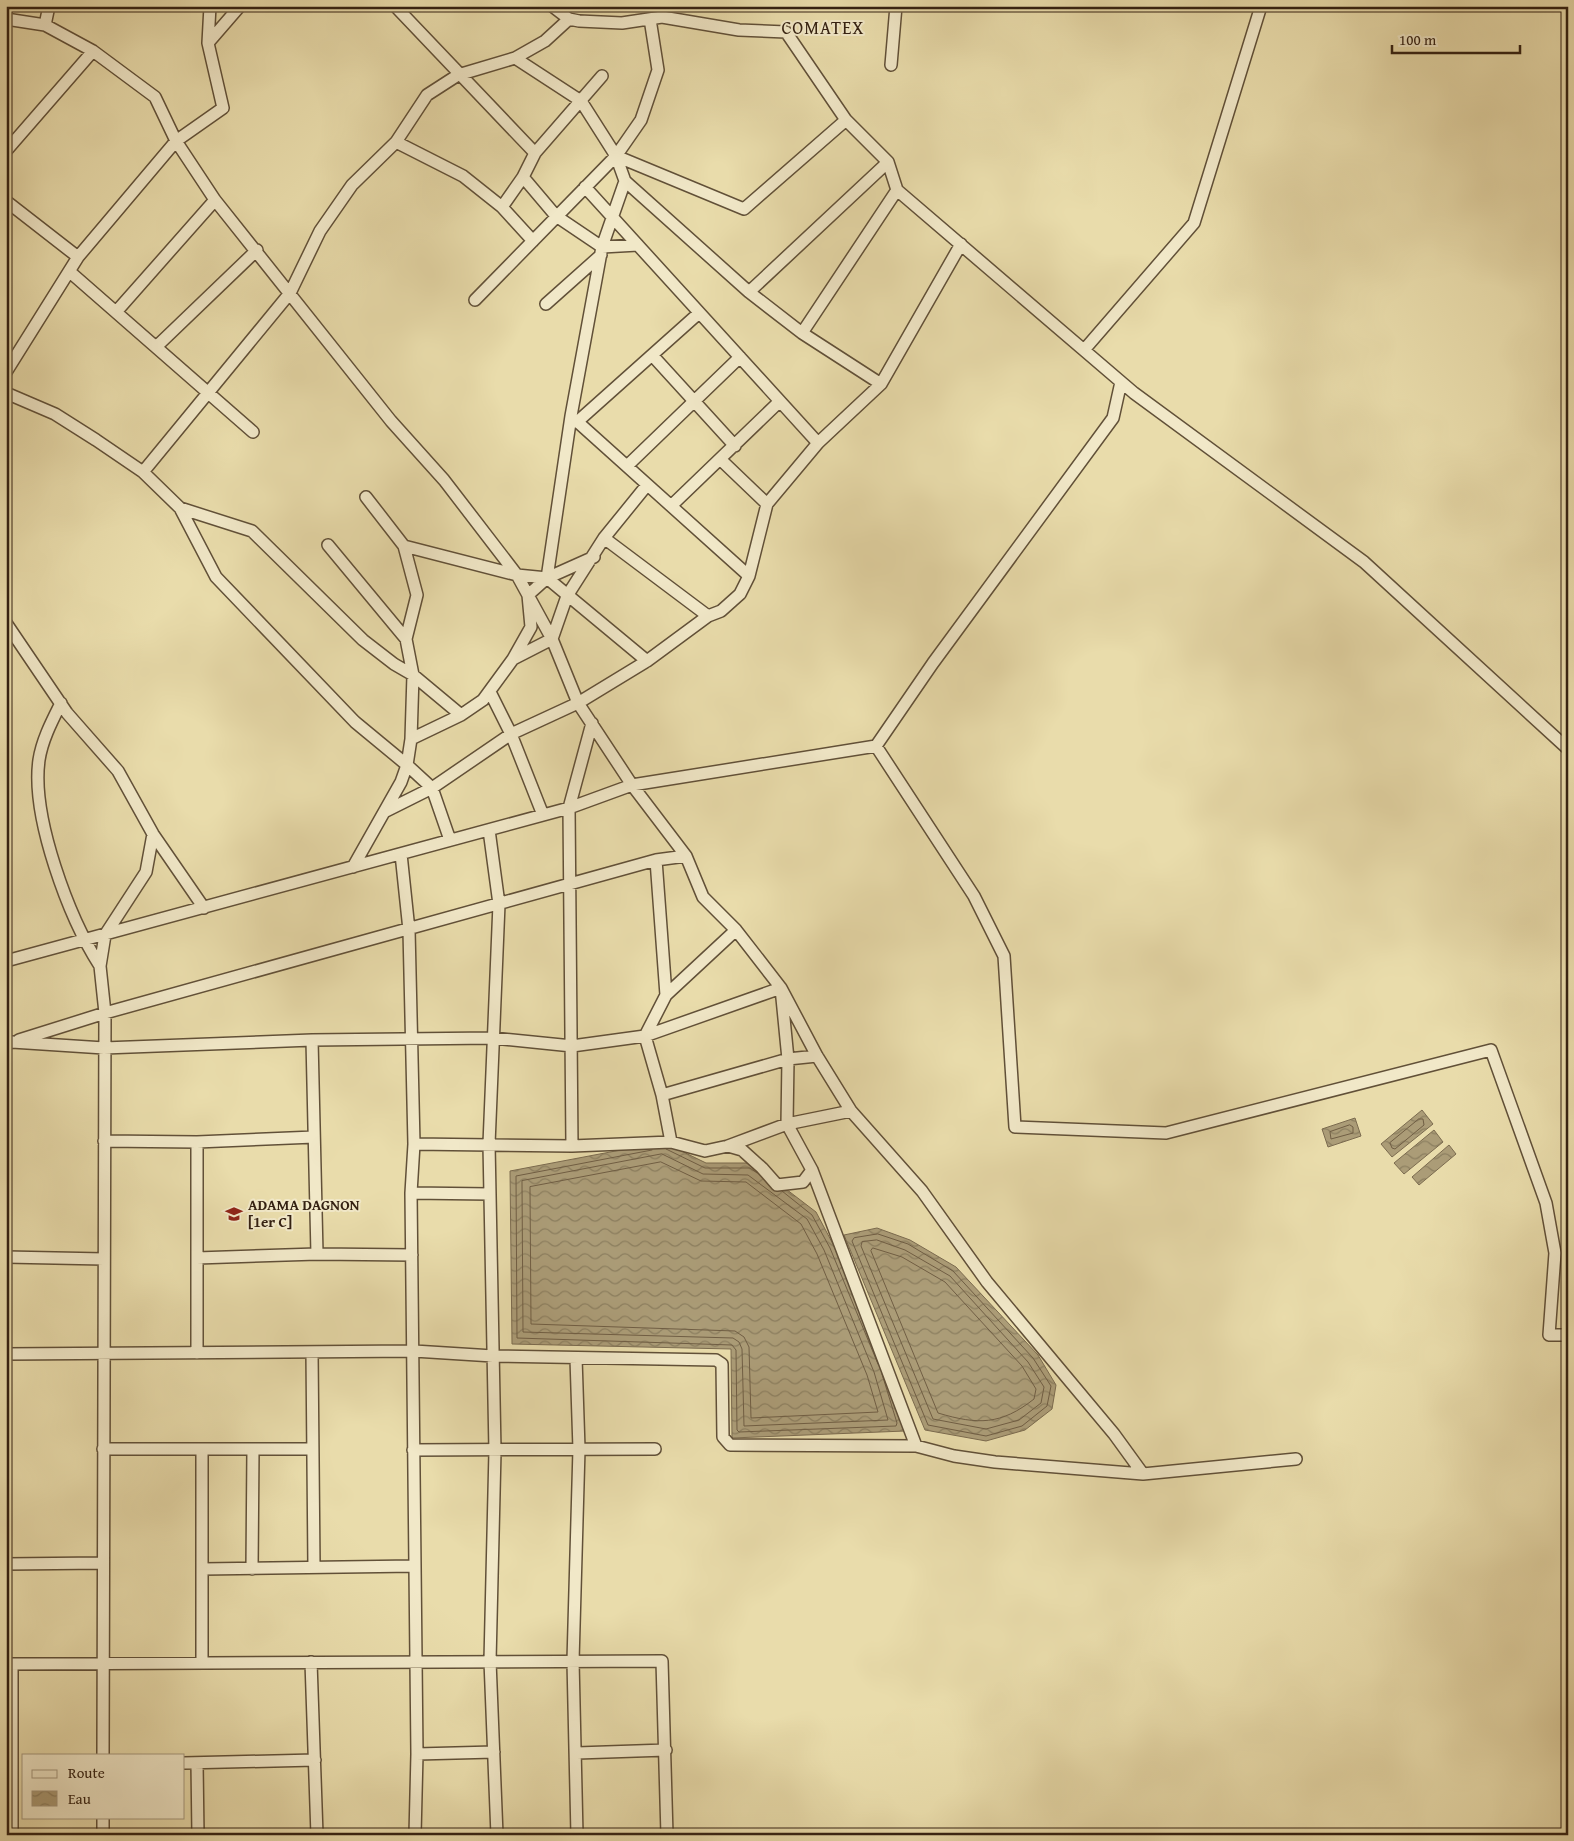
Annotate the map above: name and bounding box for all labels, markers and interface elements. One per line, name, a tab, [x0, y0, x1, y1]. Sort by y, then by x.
district label: COMATEX	[782, 14, 864, 41]
scale bar	[1392, 22, 1519, 54]
text: 100 m	[1399, 29, 1437, 50]
place label: ADAMA DAGNON [1er C]	[248, 1194, 360, 1232]
school or university icon: ADAMA DAGNON [1er C]	[224, 1204, 244, 1224]
legend	[22, 1754, 185, 1818]
text: Route	[68, 1762, 105, 1783]
text: Eau	[68, 1788, 92, 1809]

